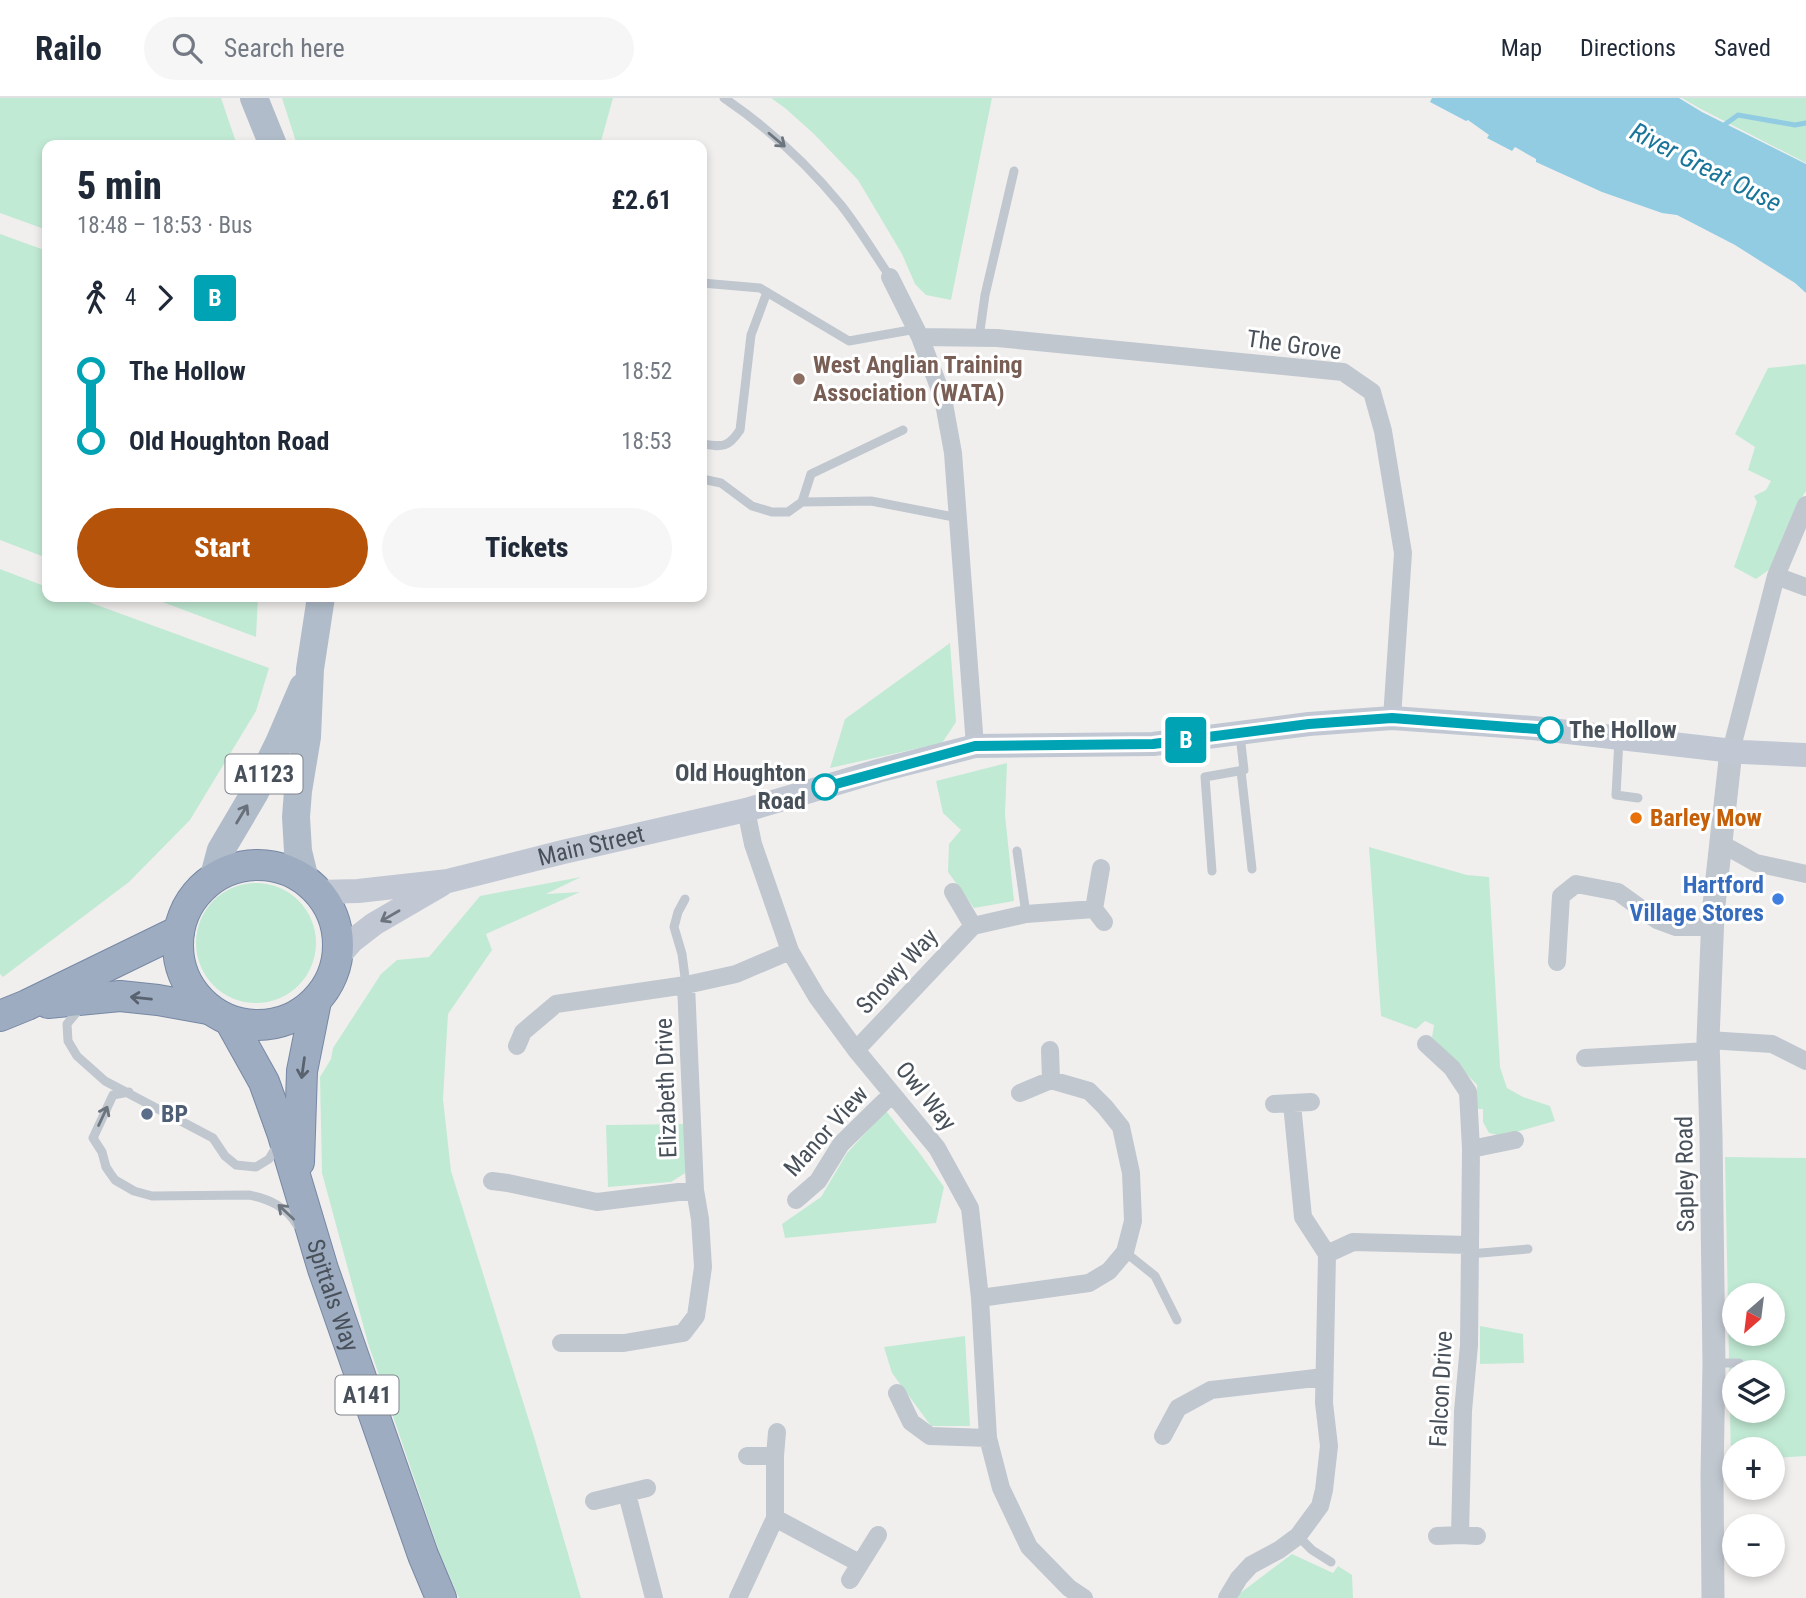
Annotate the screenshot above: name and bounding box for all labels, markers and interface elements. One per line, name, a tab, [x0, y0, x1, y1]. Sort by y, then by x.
search box	[144, 17, 634, 80]
text: Railo	[35, 29, 102, 68]
icon: search	[168, 29, 206, 67]
text: Search here	[224, 33, 345, 63]
text: Map	[1501, 34, 1542, 62]
text: Directions	[1580, 34, 1676, 62]
text: Saved	[1714, 34, 1771, 62]
water label: River Great Ouse	[1625, 116, 1787, 218]
one-way arrow	[768, 132, 786, 148]
text: 5 min	[77, 164, 162, 208]
text: £2.61	[611, 185, 672, 215]
text: 18:48 – 18:53 · Bus	[77, 212, 253, 239]
icon: walk	[77, 279, 115, 317]
icon: forward	[146, 279, 184, 317]
text: 4	[125, 284, 136, 311]
text: B	[208, 284, 222, 312]
street label: The Grove	[1245, 325, 1343, 365]
place label: West Anglian Training Association (WATA)	[813, 351, 1023, 407]
text: The Hollow	[129, 356, 246, 386]
text: 18:52	[621, 358, 672, 385]
marker: West Anglian Training Association (WATA)	[791, 371, 807, 387]
text: Old Houghton Road	[129, 426, 329, 456]
text: 18:53	[621, 428, 672, 455]
button: Start	[77, 508, 368, 588]
button: Tickets	[382, 508, 672, 588]
place label: The Hollow	[1569, 716, 1677, 744]
line badge: B	[1163, 717, 1209, 763]
marker: The Hollow	[1537, 717, 1563, 743]
text: B	[1179, 726, 1193, 754]
road number: A1123	[226, 754, 302, 794]
place label: Old Houghton Road	[675, 759, 806, 815]
marker: Old Houghton Road	[812, 774, 838, 800]
place label: Barley Mow	[1650, 804, 1762, 832]
one-way arrow	[235, 805, 249, 825]
marker: Barley Mow	[1628, 810, 1644, 826]
street label: Main Street	[535, 820, 647, 872]
place label: Hartford Village Stores	[1630, 871, 1764, 927]
marker: Hartford Village Stores	[1770, 891, 1786, 907]
one-way arrow	[380, 909, 400, 923]
street label: Snowy Way	[850, 923, 944, 1019]
one-way arrow	[130, 991, 153, 1004]
street label: Elizabeth Drive	[650, 1017, 682, 1159]
one-way arrow	[297, 1056, 310, 1079]
street label: Owl Way	[890, 1056, 962, 1136]
street label: Manor View	[778, 1080, 874, 1182]
place label: BP	[161, 1100, 188, 1128]
one-way arrow	[97, 1106, 110, 1127]
marker: BP	[139, 1106, 155, 1122]
street label: Sapley Road	[1670, 1116, 1700, 1232]
one-way arrow	[278, 1204, 295, 1221]
street label: Spittals Way	[301, 1236, 365, 1355]
north arrow	[1722, 1283, 1785, 1346]
map controls	[1722, 1283, 1785, 1577]
street label: Falcon Drive	[1424, 1330, 1458, 1448]
button: layers	[1722, 1360, 1785, 1423]
road number: A141	[336, 1376, 398, 1414]
button: +	[1722, 1437, 1785, 1500]
button: −	[1722, 1514, 1785, 1577]

